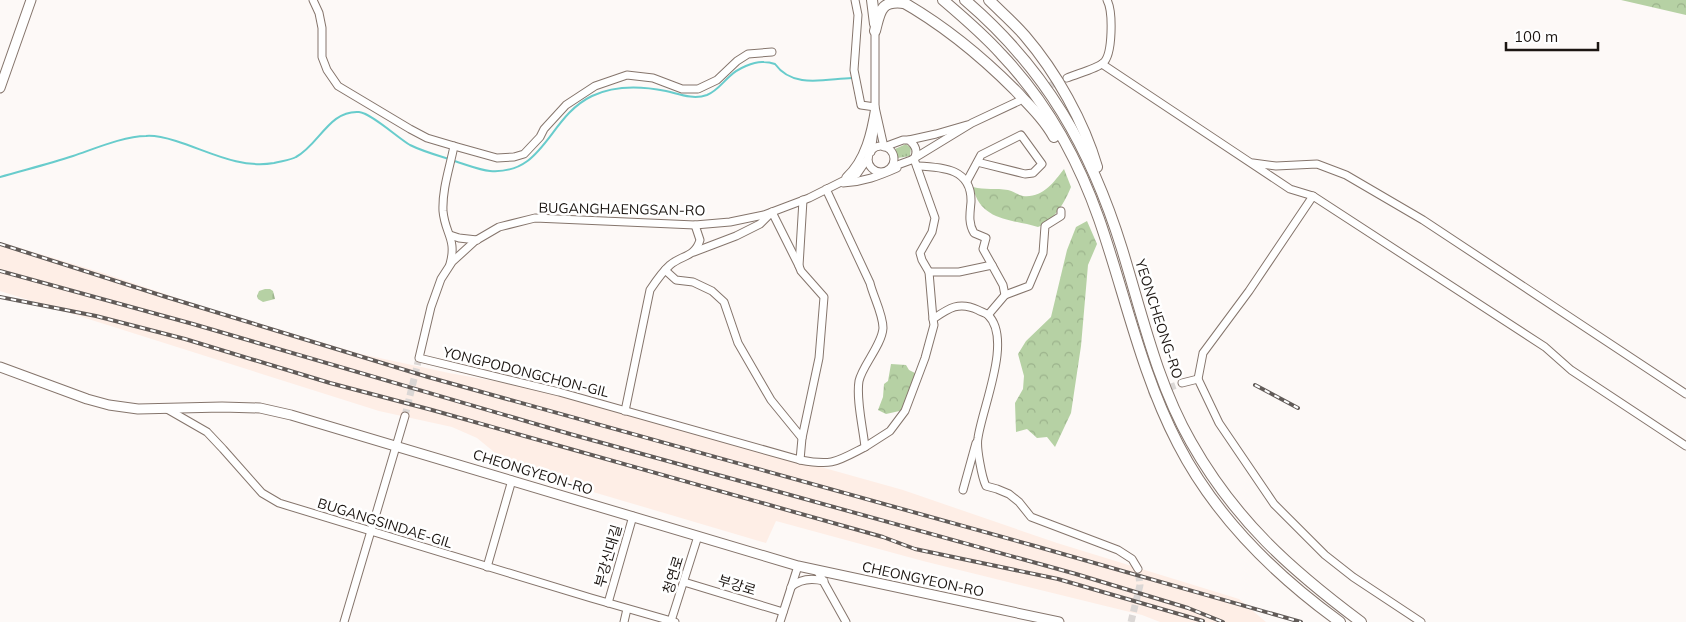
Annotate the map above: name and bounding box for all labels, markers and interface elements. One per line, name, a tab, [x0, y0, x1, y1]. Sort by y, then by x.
scale bar	[1506, 20, 1598, 52]
text: 100 m	[1514, 27, 1558, 46]
street label: BUGANGHAENGSAN-RO	[538, 199, 706, 219]
street label: YEONCHEONG-RO	[1131, 256, 1187, 381]
street label: YONGPODONGCHON-GIL	[440, 342, 611, 401]
street label: CHEONGYEON-RO	[471, 445, 595, 499]
street label: BUGANGSINDAE-GIL	[315, 494, 455, 552]
street label: 부강신대길	[590, 523, 626, 589]
street label: 청연로	[659, 554, 687, 596]
street label: CHEONGYEON-RO	[860, 557, 986, 601]
street label: 부강로	[716, 571, 758, 599]

